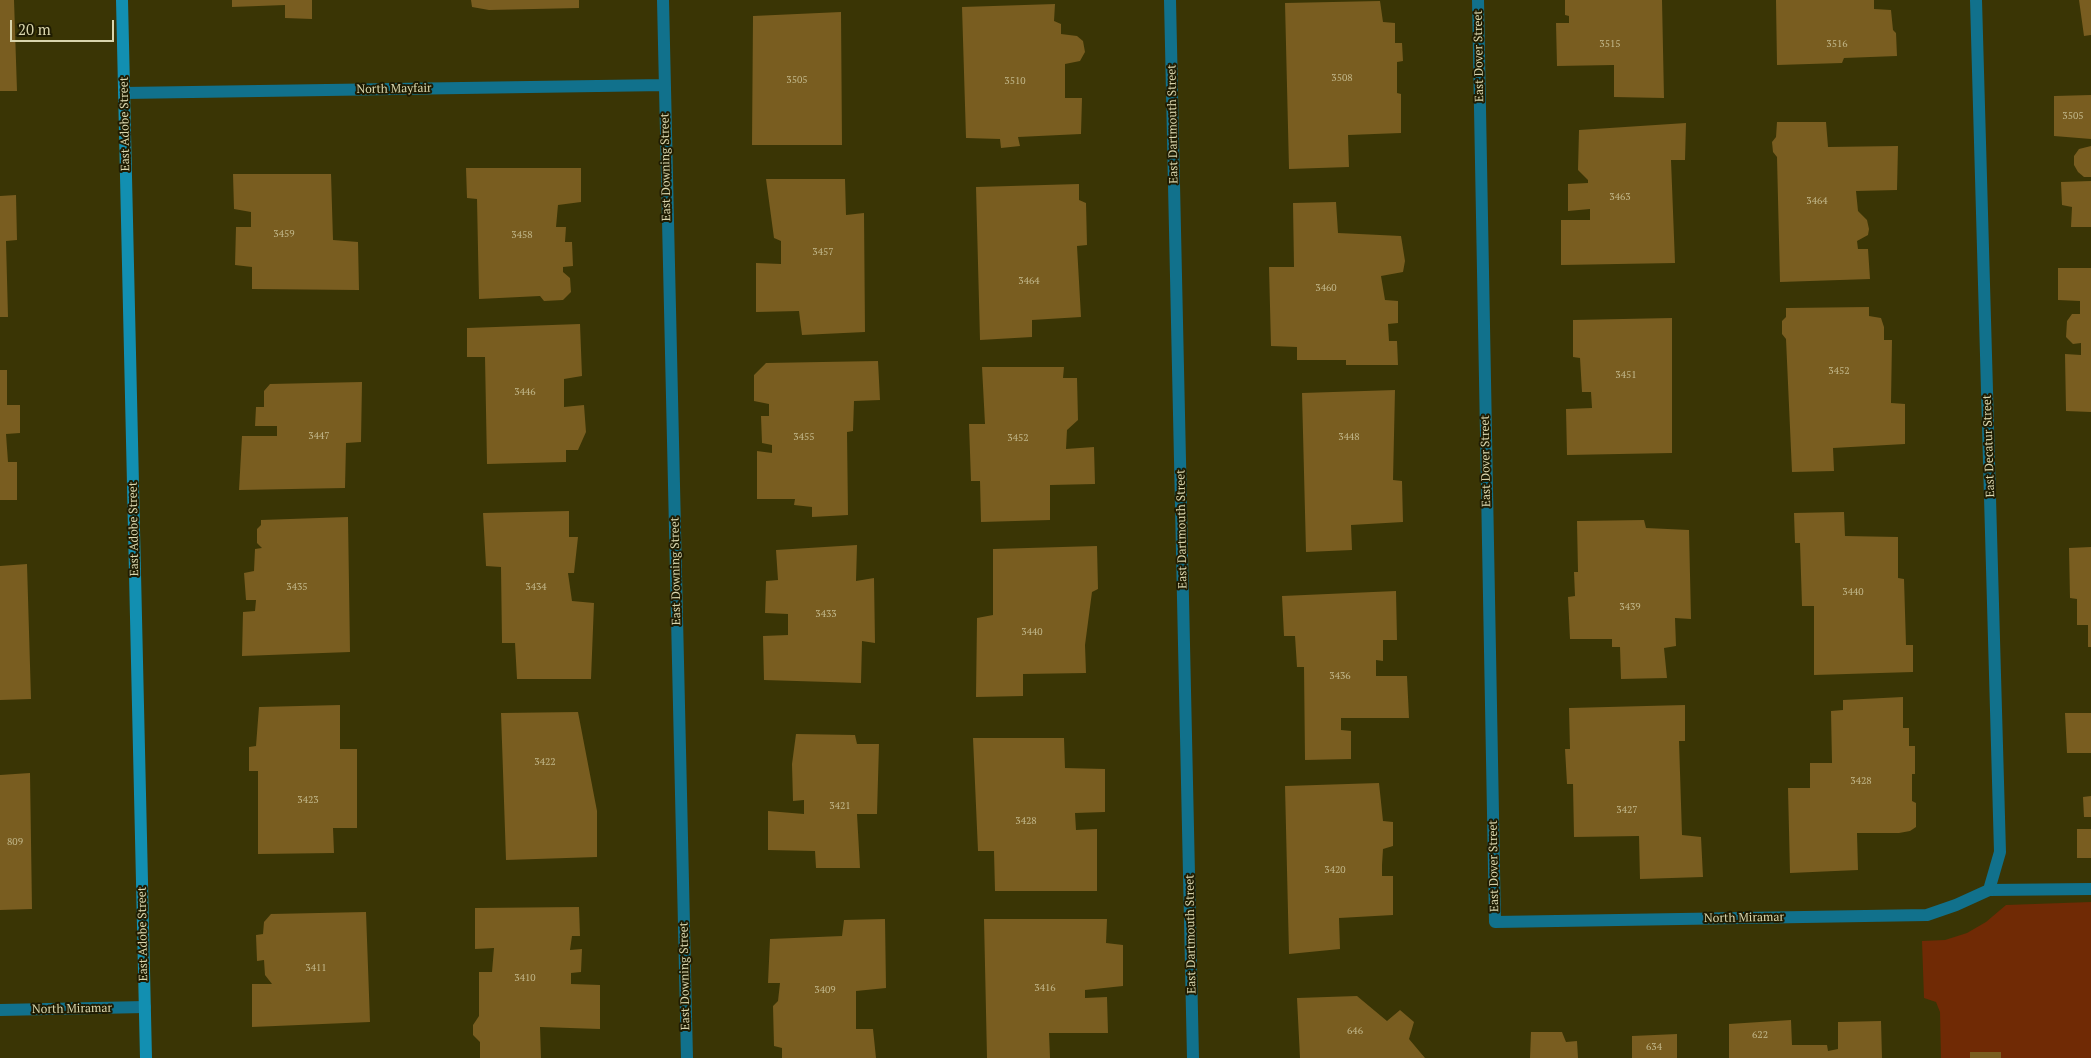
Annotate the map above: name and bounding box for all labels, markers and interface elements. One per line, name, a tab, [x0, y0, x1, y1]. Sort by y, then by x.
scale bar	[12, 10, 116, 42]
street label: East Dover Street	[1471, 10, 1487, 102]
text: 20 m	[18, 19, 51, 39]
house number: 3515	[1599, 38, 1621, 50]
house number: 3516	[1826, 38, 1848, 50]
street label: East Dartmouth Street	[1165, 64, 1181, 184]
house number: 3508	[1331, 72, 1353, 84]
house number: 3505	[786, 74, 808, 86]
house number: 3510	[1004, 75, 1026, 87]
street label: East Adobe Street	[117, 77, 133, 171]
street label: North Mayfair	[356, 81, 432, 97]
house number: 3505	[2062, 110, 2084, 122]
street label: East Downing Street	[658, 113, 674, 221]
house number: 3463	[1609, 191, 1631, 203]
house number: 3464	[1806, 195, 1828, 207]
house number: 3459	[273, 228, 295, 240]
house number: 3458	[511, 229, 533, 241]
house number: 3457	[812, 246, 834, 258]
house number: 3464	[1018, 275, 1040, 287]
house number: 3460	[1315, 282, 1337, 294]
house number: 3452	[1828, 365, 1850, 377]
house number: 3451	[1615, 369, 1637, 381]
house number: 3446	[514, 386, 536, 398]
street label: East Decatur Street	[1980, 394, 1998, 498]
street label: East Dover Street	[1478, 415, 1494, 507]
house number: 3447	[308, 430, 330, 442]
house number: 3455	[793, 431, 815, 443]
house number: 3448	[1338, 431, 1360, 443]
house number: 3452	[1007, 432, 1029, 444]
street label: East Dartmouth Street	[1174, 469, 1190, 589]
street label: East Adobe Street	[126, 482, 142, 576]
street label: East Downing Street	[668, 517, 684, 625]
house number: 3435	[286, 581, 308, 593]
house number: 3434	[525, 581, 547, 593]
house number: 3440	[1842, 586, 1864, 598]
house number: 3439	[1619, 601, 1641, 613]
house number: 3433	[815, 608, 837, 620]
house number: 3440	[1021, 626, 1043, 638]
house number: 3436	[1329, 670, 1351, 682]
house number: 3422	[534, 756, 556, 768]
house number: 3428	[1850, 775, 1872, 787]
house number: 3423	[297, 794, 319, 806]
house number: 3421	[829, 800, 851, 812]
house number: 3427	[1616, 804, 1638, 816]
house number: 3428	[1015, 815, 1037, 827]
street label: East Dover Street	[1486, 820, 1502, 912]
house number: 809	[7, 836, 23, 848]
house number: 3420	[1324, 864, 1346, 876]
street label: East Dartmouth Street	[1183, 874, 1199, 994]
street label: East Adobe Street	[135, 887, 151, 981]
street label: North Miramar	[1704, 910, 1784, 926]
street label: East Downing Street	[677, 922, 693, 1030]
house number: 3411	[305, 962, 327, 974]
house number: 3410	[514, 972, 536, 984]
house number: 3416	[1034, 982, 1056, 994]
house number: 3409	[814, 984, 836, 996]
street label: North Miramar	[32, 1001, 112, 1017]
house number: 646	[1347, 1025, 1363, 1037]
house number: 622	[1752, 1029, 1768, 1041]
house number: 634	[1646, 1041, 1662, 1053]

